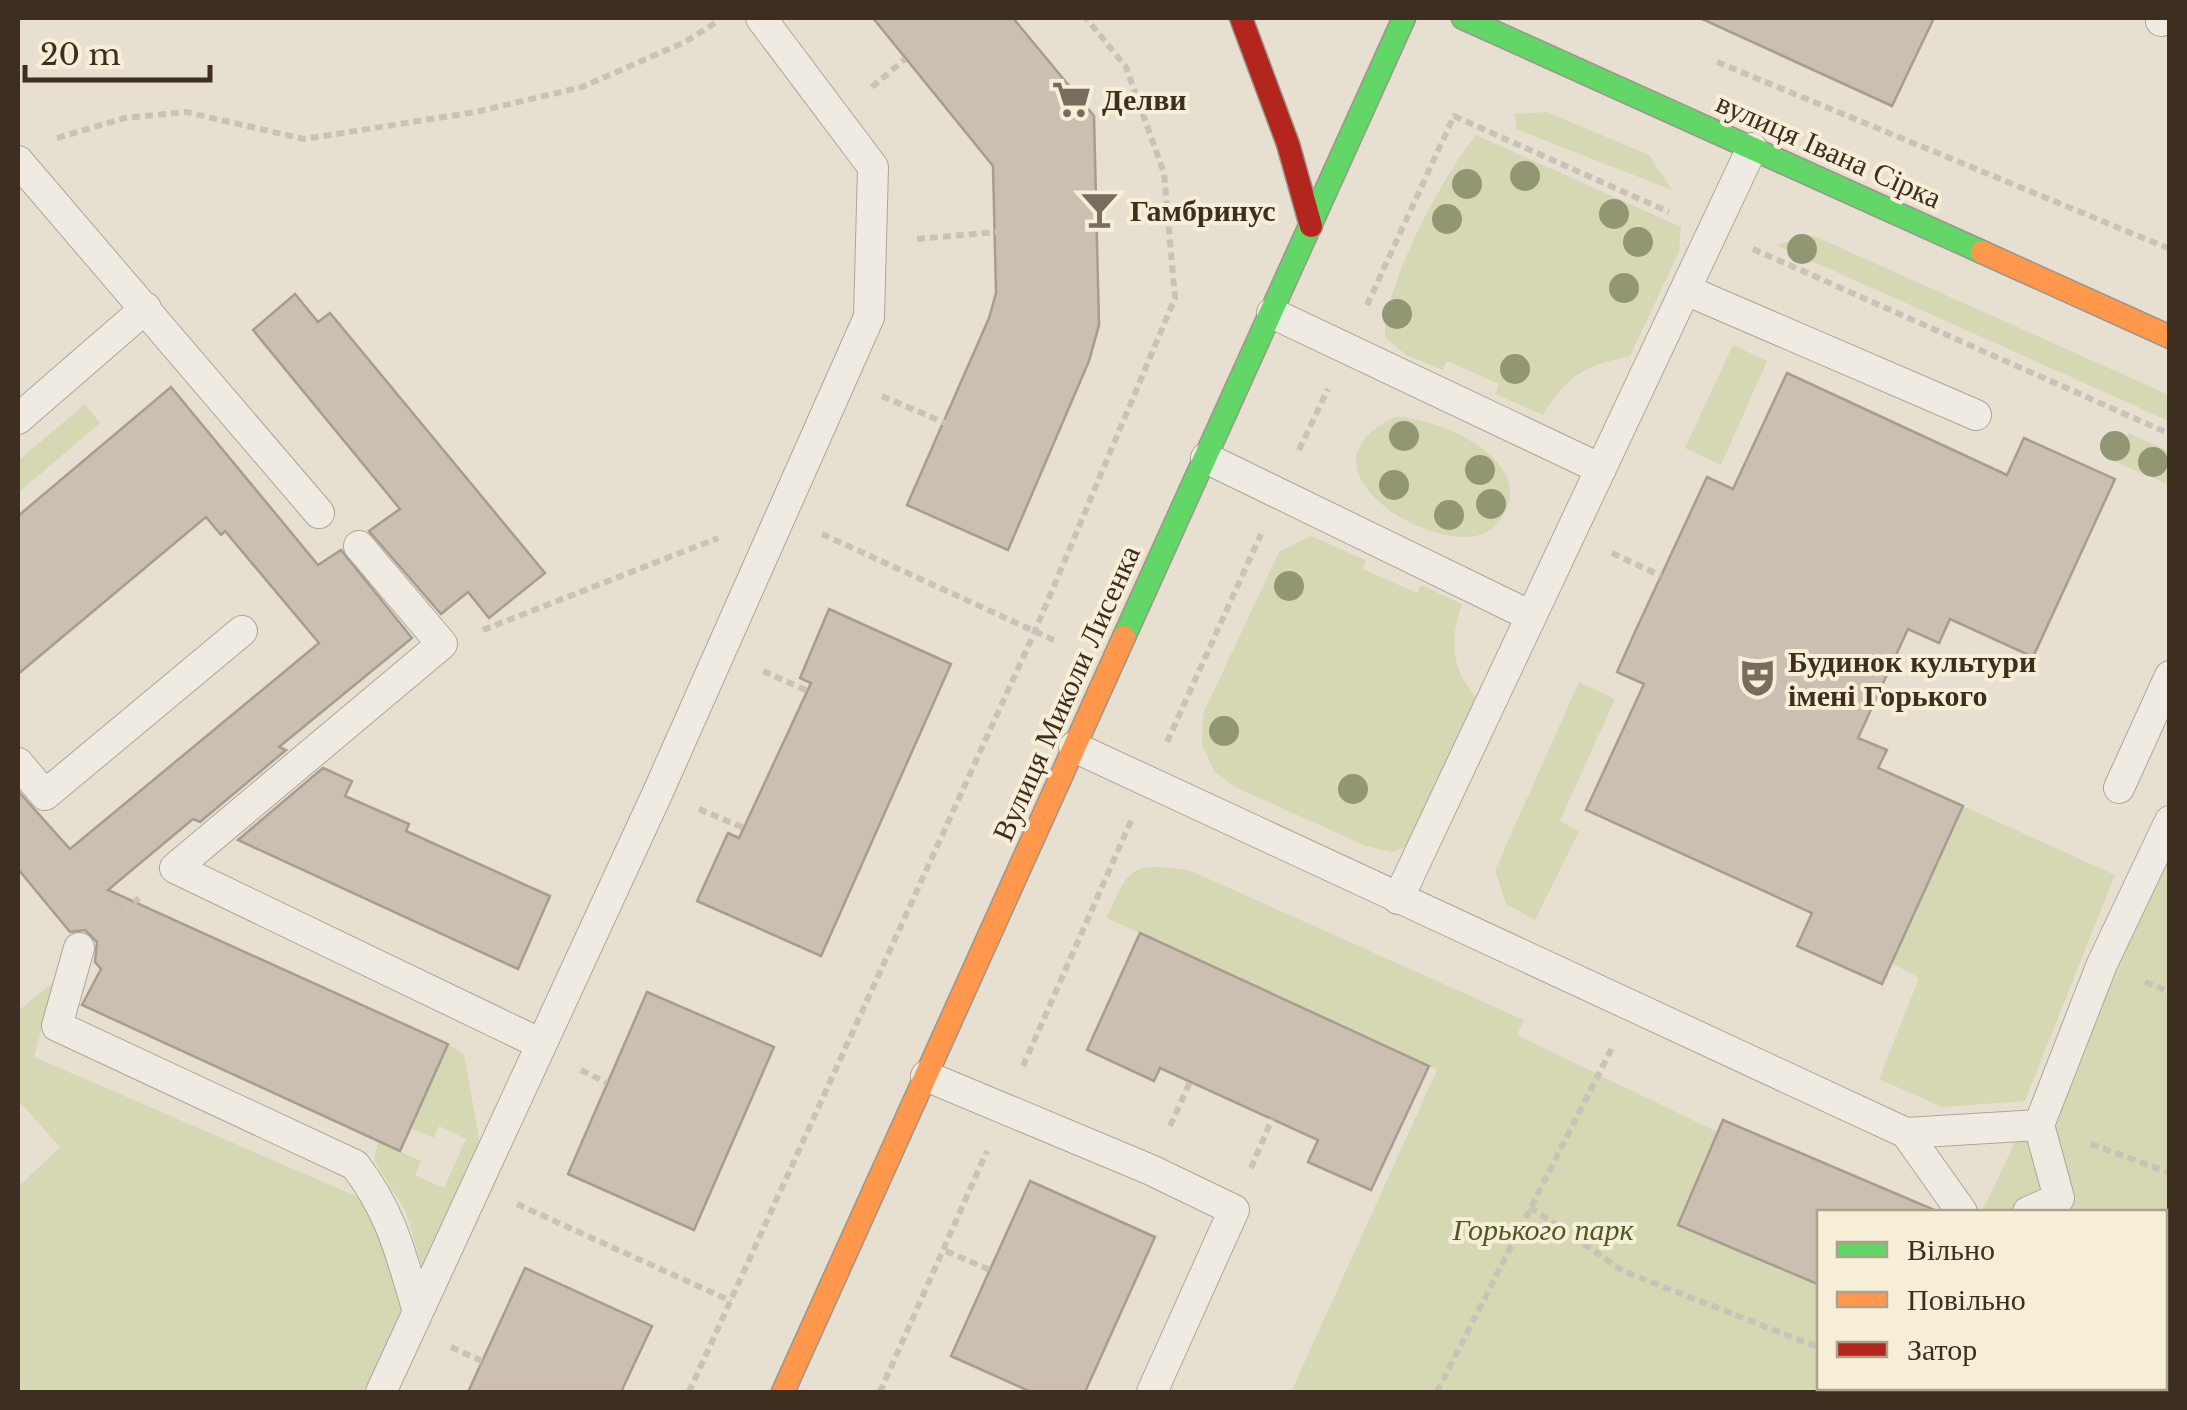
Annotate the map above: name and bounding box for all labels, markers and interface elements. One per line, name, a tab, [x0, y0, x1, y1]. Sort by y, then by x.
scale bar	[25, 20, 210, 82]
text: 20 m	[40, 36, 121, 73]
supermarket icon: Делви	[1051, 78, 1093, 120]
place label: Делви	[1102, 81, 1187, 118]
street label: вулиця Івана Сірка	[1711, 84, 1947, 216]
bar icon: Гамбринус	[1079, 189, 1121, 231]
place label: Гамбринус	[1130, 192, 1276, 229]
street label: Вулиця Миколи Лисенка	[984, 539, 1148, 847]
place label: Будинок культури імені Горького	[1788, 643, 2036, 714]
theatre icon: Будинок культури імені Горького	[1737, 657, 1779, 699]
legend	[1817, 1210, 2167, 1390]
park label: Горького парк	[1451, 1211, 1634, 1248]
text: Вільно	[1907, 1231, 1995, 1268]
text: Повільно	[1907, 1281, 2026, 1318]
text: Затор	[1907, 1331, 1977, 1368]

